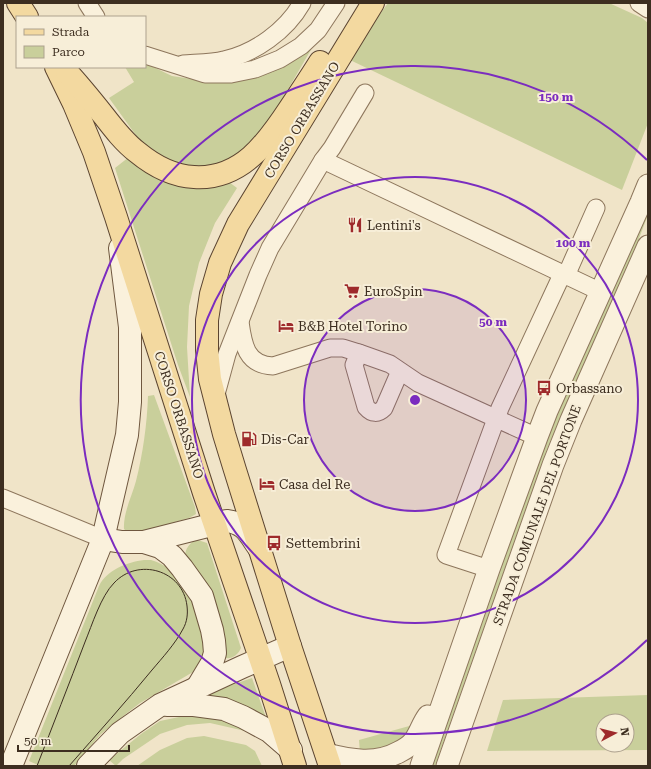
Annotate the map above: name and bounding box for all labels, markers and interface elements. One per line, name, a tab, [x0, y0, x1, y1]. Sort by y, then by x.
legend	[16, 16, 146, 68]
text: Strada	[52, 25, 90, 39]
text: Parco	[52, 45, 85, 59]
street label: CORSO ORBASSANO	[261, 59, 343, 181]
text: 150 m	[539, 90, 574, 104]
restaurant icon: Lentini's	[346, 216, 364, 234]
place label: Lentini's	[367, 218, 421, 233]
text: 100 m	[556, 236, 591, 250]
supermarket icon: EuroSpin	[343, 282, 361, 300]
place label: EuroSpin	[364, 284, 423, 299]
text: 50 m	[479, 315, 507, 329]
hotel icon: B&B Hotel Torino	[277, 317, 295, 335]
place label: B&B Hotel Torino	[298, 319, 408, 334]
street label: CORSO ORBASSANO	[151, 349, 207, 481]
bus stop icon: Orbassano	[535, 379, 553, 397]
place label: Orbassano	[556, 381, 623, 396]
centre of rings	[408, 393, 422, 407]
street label: STRADA COMUNALE DEL PORTONE	[490, 403, 584, 627]
fuel station icon: Dis-Car	[240, 430, 258, 448]
place label: Dis-Car	[261, 432, 310, 447]
hotel icon: Casa del Re	[258, 475, 276, 493]
place label: Casa del Re	[279, 477, 350, 492]
bus stop icon: Settembrini	[265, 534, 283, 552]
place label: Settembrini	[286, 536, 360, 551]
north arrow	[595, 713, 635, 753]
scale bar	[18, 727, 129, 753]
text: N	[617, 727, 631, 737]
text: 50 m	[24, 734, 51, 748]

